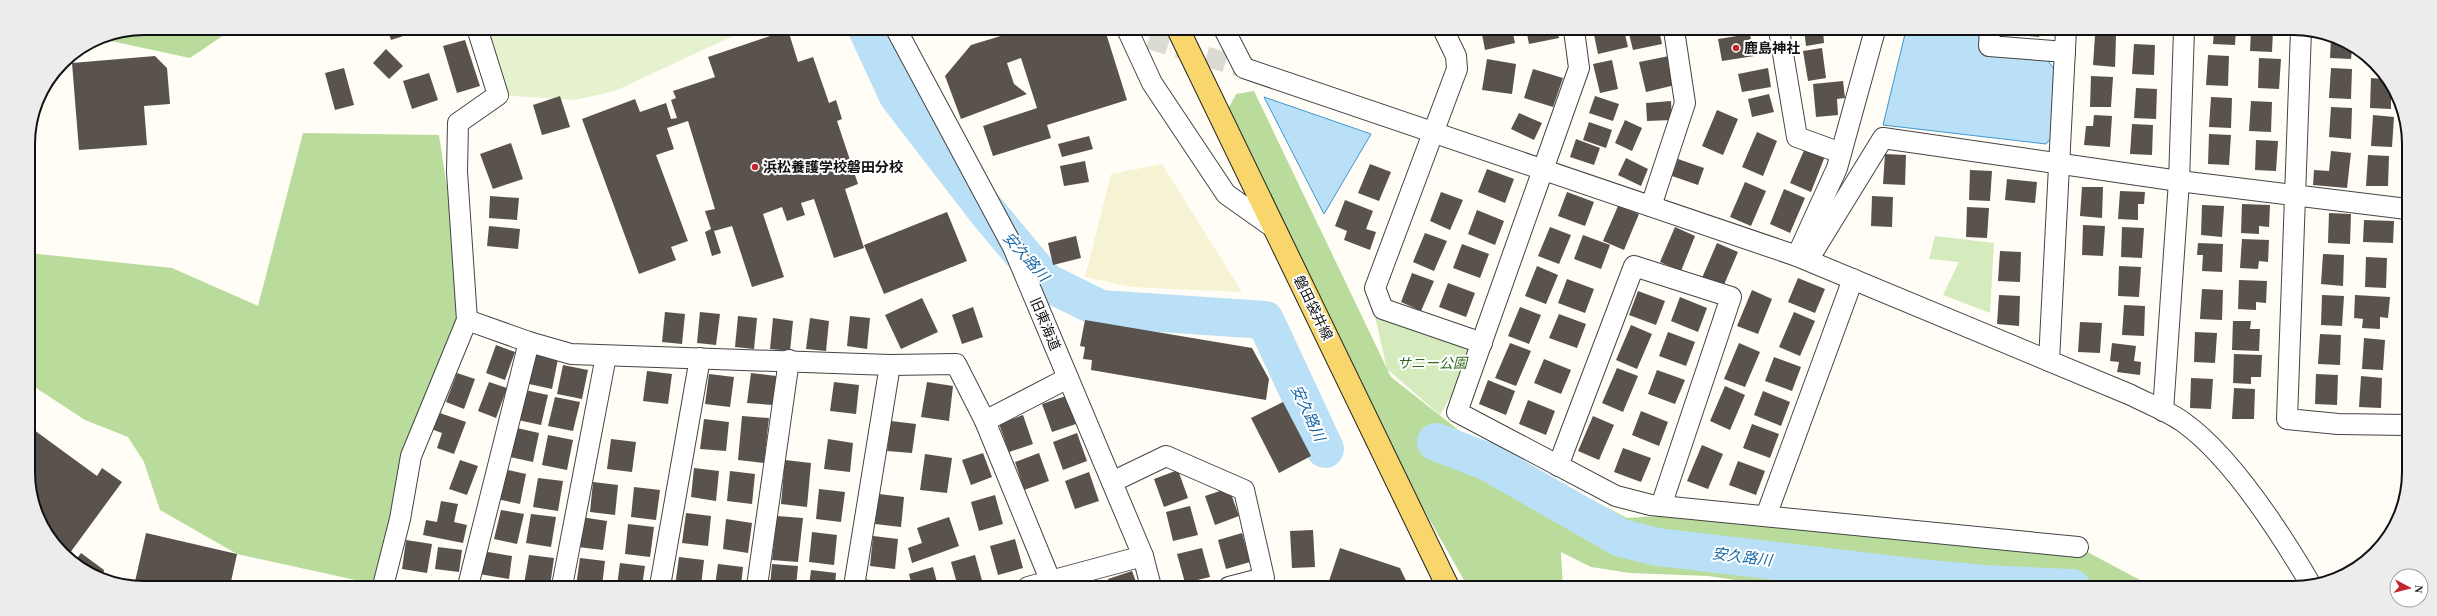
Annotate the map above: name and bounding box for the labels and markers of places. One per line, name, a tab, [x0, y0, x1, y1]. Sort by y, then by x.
place label: 鹿島神社	[1744, 40, 1800, 56]
marker: 鹿島神社	[1731, 43, 1741, 53]
place label: 浜松養護学校磐田分校	[763, 159, 903, 175]
marker: 浜松養護学校磐田分校	[750, 162, 760, 172]

